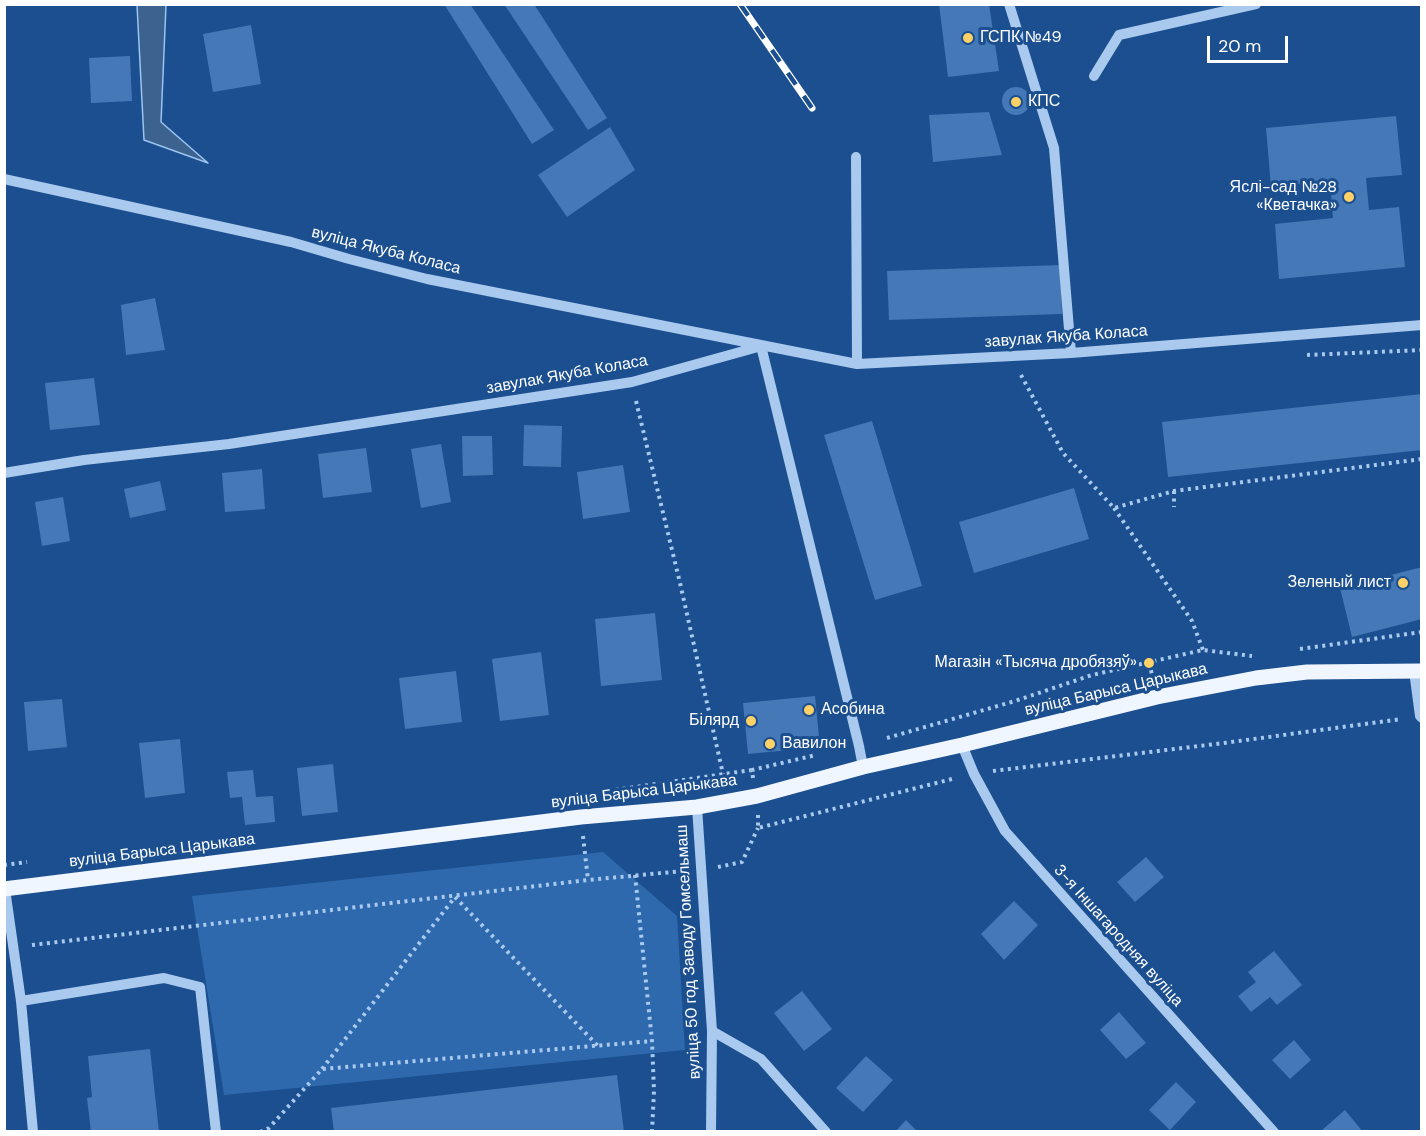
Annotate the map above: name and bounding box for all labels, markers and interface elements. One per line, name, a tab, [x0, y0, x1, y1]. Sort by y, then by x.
scale bar	[1210, 24, 1291, 62]
place label: ГСПК №49	[980, 28, 1062, 48]
marker: ГСПК №49	[961, 31, 975, 45]
text: 20 m	[1218, 34, 1261, 58]
place label: КПС	[1028, 92, 1060, 112]
marker: КПС	[1009, 95, 1023, 109]
place label: Яслі-сад №28 «Кветачка»	[1230, 178, 1337, 216]
marker: Яслі-сад №28 «Кветачка»	[1342, 190, 1356, 204]
street label: вуліца Якуба Коласа	[310, 223, 462, 279]
street label: завулак Якуба Коласа	[984, 322, 1148, 352]
street label: завулак Якуба Коласа	[485, 351, 649, 399]
place label: Зеленый лист	[1288, 573, 1391, 593]
marker: Зеленый лист	[1396, 576, 1410, 590]
place label: Магазін «Тысяча дробязяў»	[935, 653, 1137, 673]
marker: Магазін «Тысяча дробязяў»	[1142, 656, 1156, 670]
street label: вуліца Барыса Царыкава	[1023, 660, 1209, 720]
place label: Асобина	[821, 700, 885, 720]
marker: Асобина	[802, 703, 816, 717]
place label: Білярд	[689, 711, 739, 731]
marker: Білярд	[744, 714, 758, 728]
place label: Вавилон	[782, 734, 846, 754]
marker: Вавилон	[763, 737, 777, 751]
street label: вуліца Барыса Царыкава	[550, 771, 738, 813]
street label: вуліца 50 год Заводу Гомсельмаш	[673, 824, 705, 1080]
street label: вуліца Барыса Царыкава	[68, 830, 256, 872]
street label: 3-я Іншагародняя вуліца	[1049, 861, 1187, 1011]

